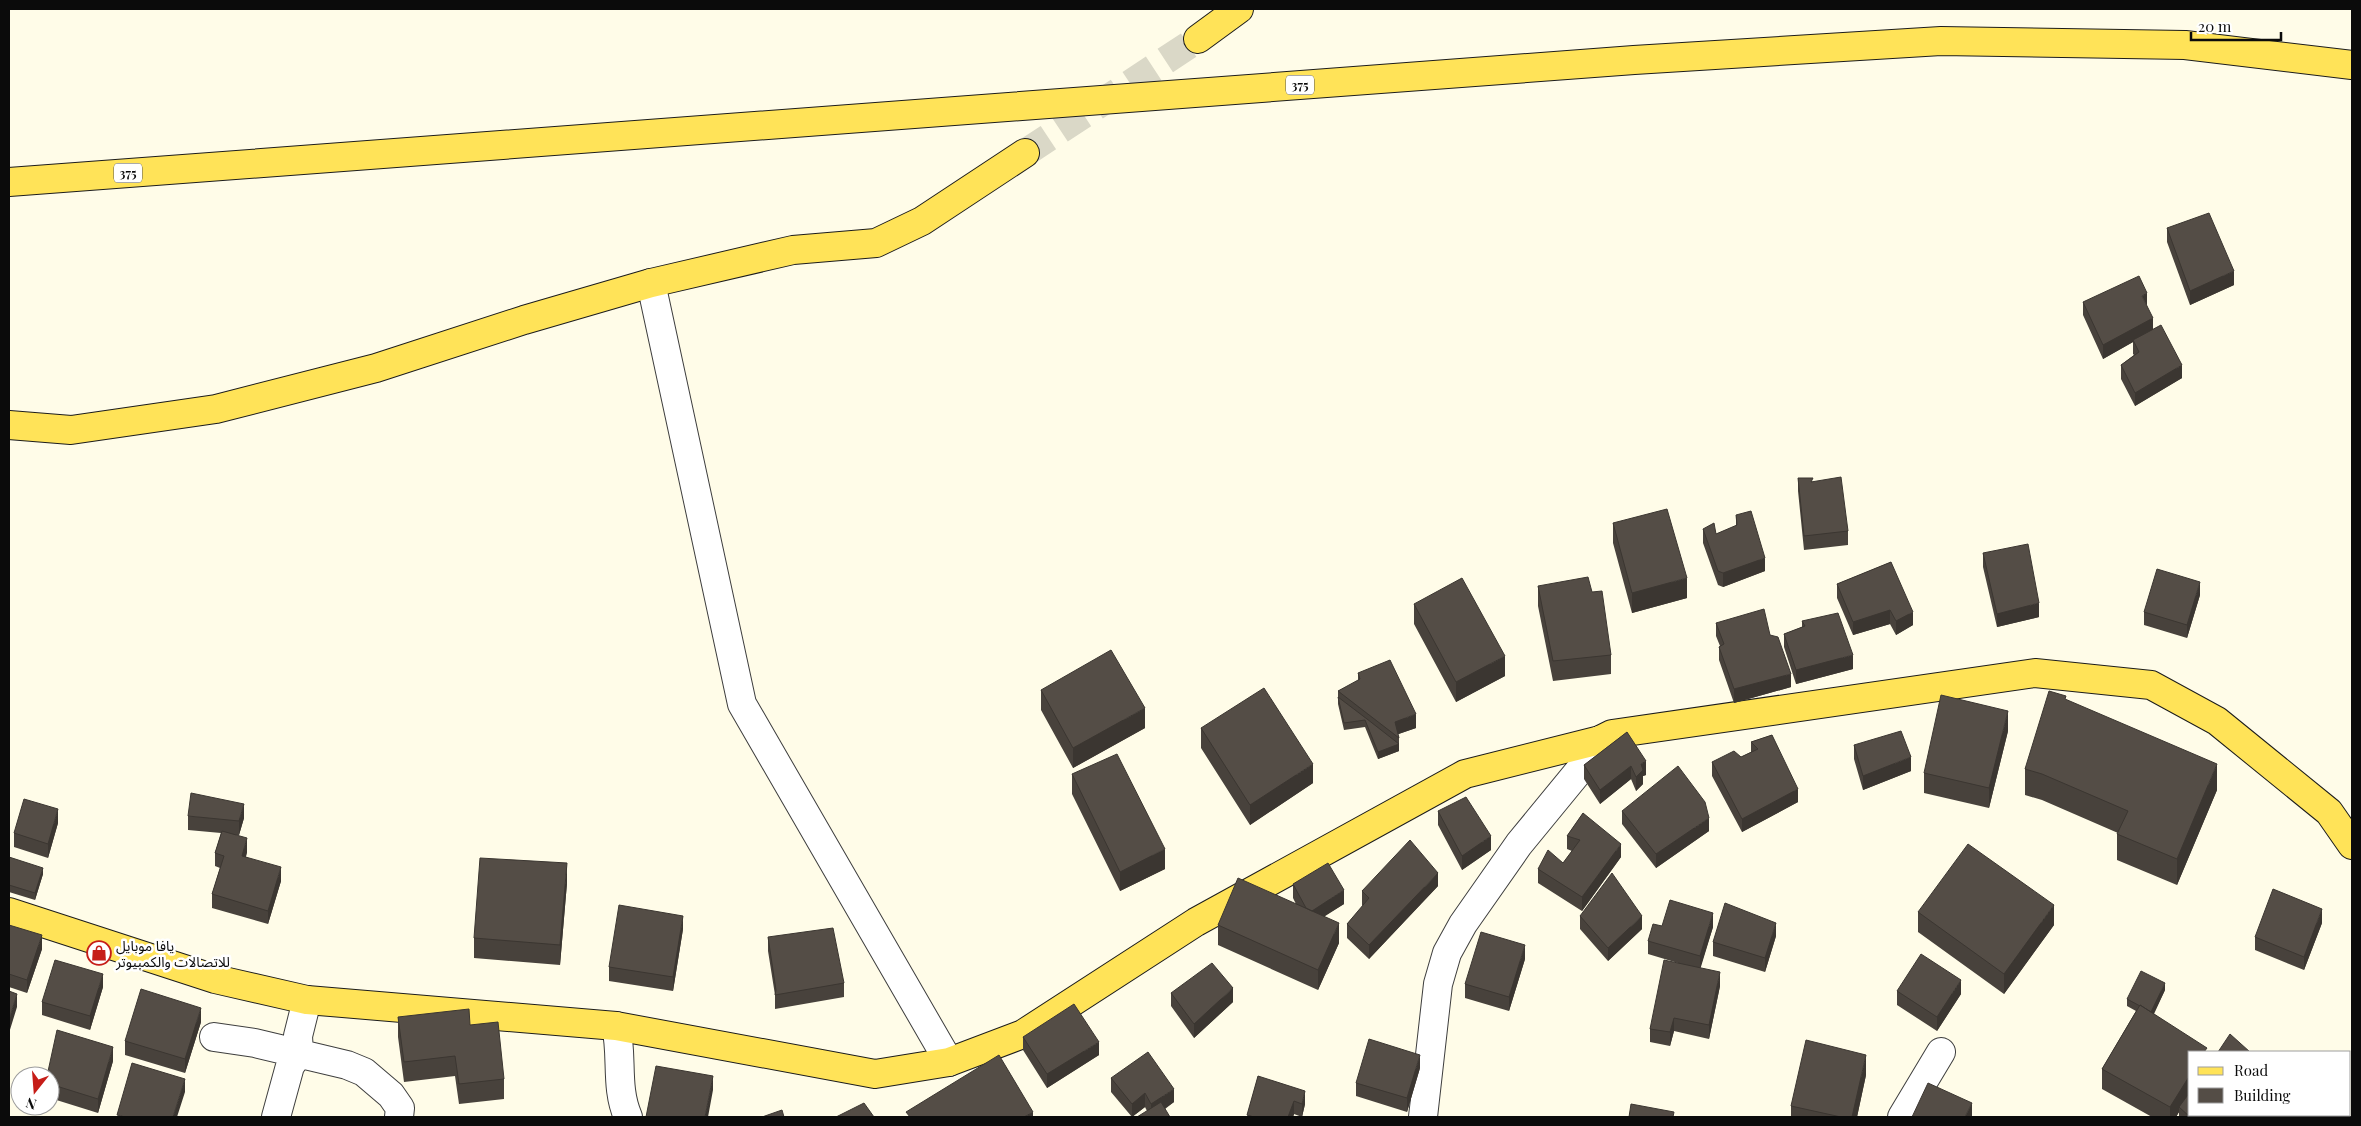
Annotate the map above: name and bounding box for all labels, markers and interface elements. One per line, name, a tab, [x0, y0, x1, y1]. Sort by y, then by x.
scale bar	[2191, 10, 2281, 42]
text: 20 m	[2198, 16, 2232, 36]
road number: 375	[1286, 76, 1314, 94]
road number: 375	[114, 164, 142, 182]
place label: يافا موبايل للاتصالات والكمبيوتر	[115, 936, 230, 971]
shop icon: يافا موبايل للاتصالات والكمبيوتر	[86, 940, 112, 966]
legend	[2188, 1051, 2351, 1116]
text: Road	[2234, 1060, 2268, 1080]
north arrow	[10, 1066, 60, 1116]
text: Building	[2234, 1085, 2291, 1105]
text: N	[23, 1093, 39, 1114]

